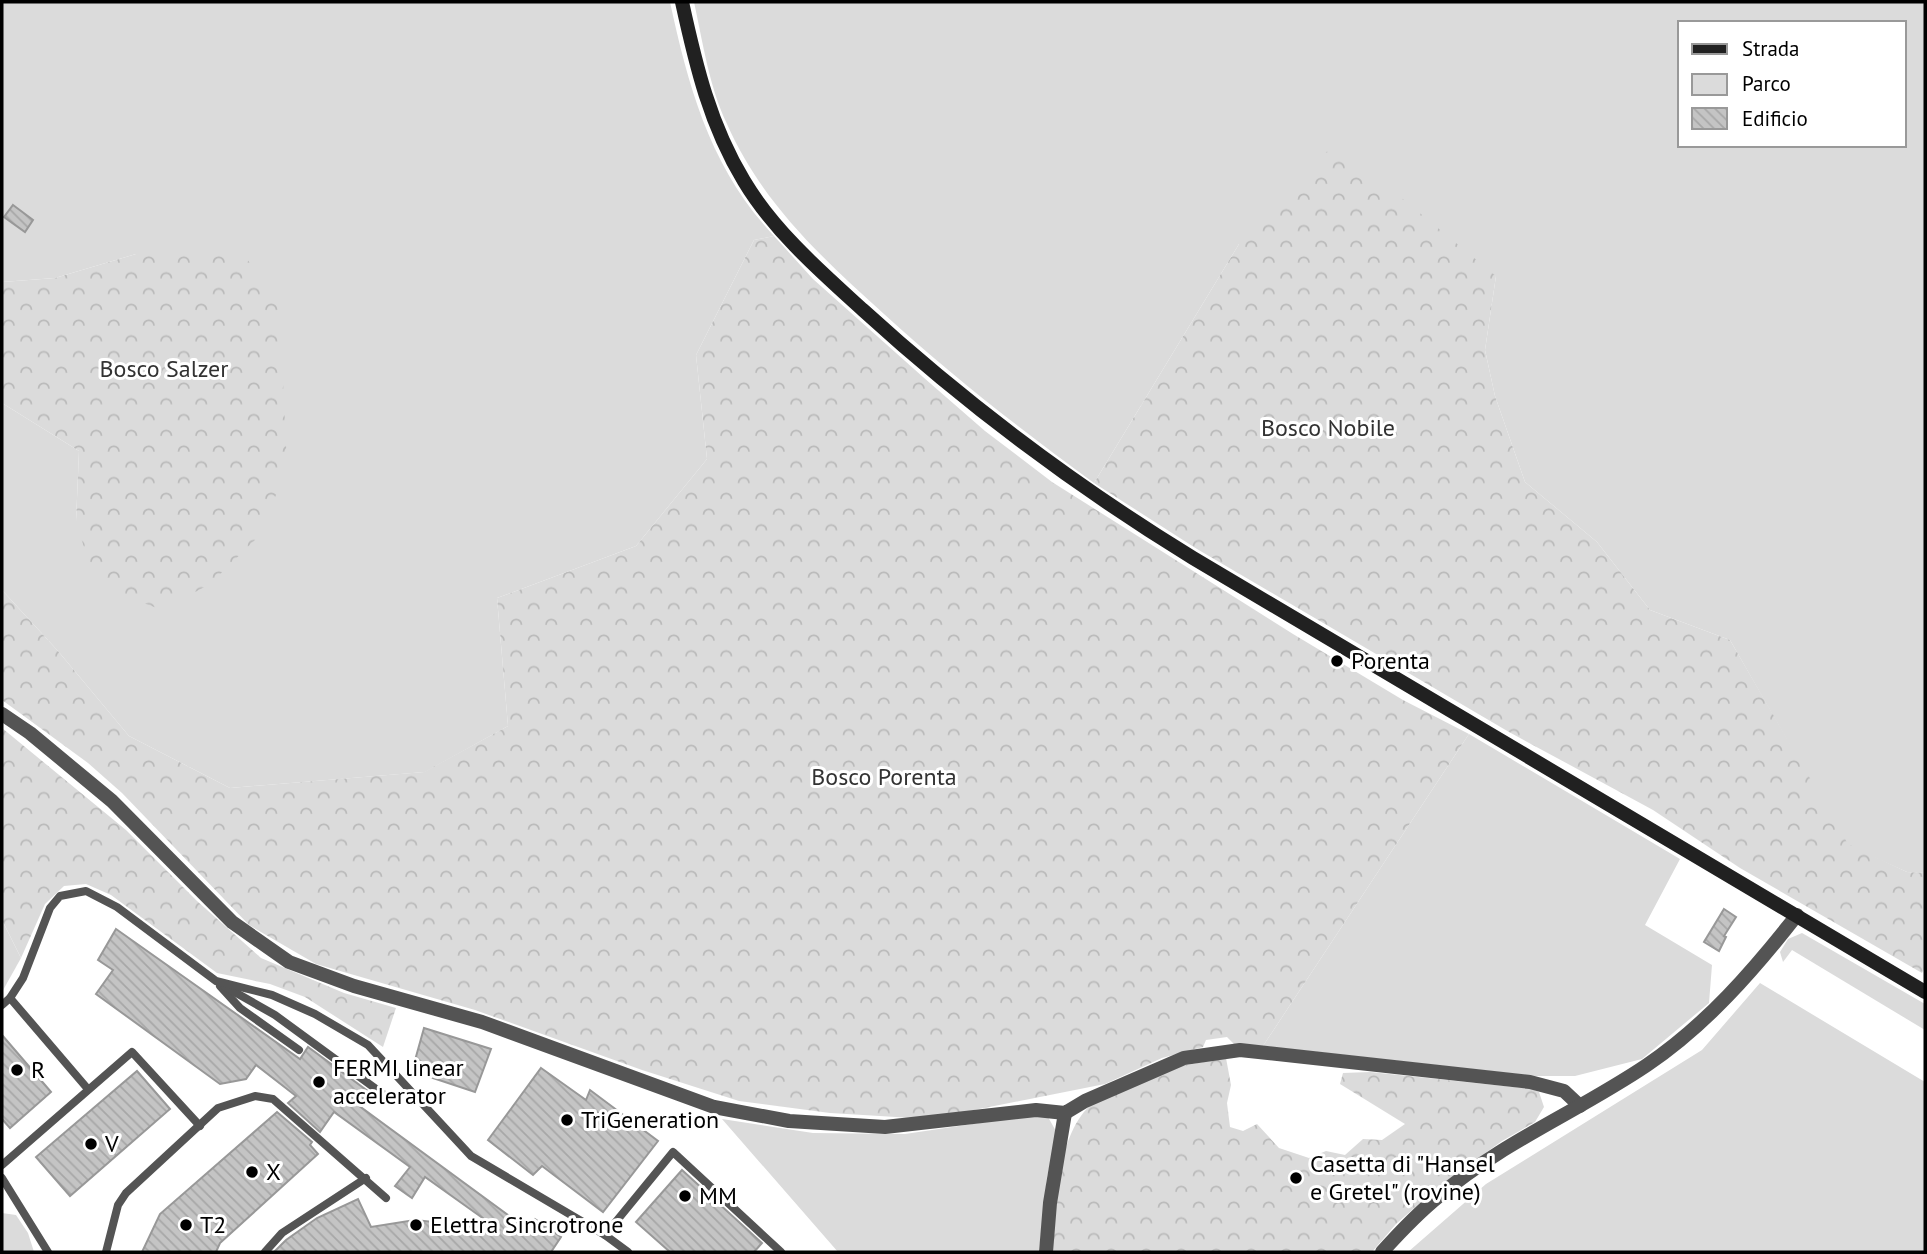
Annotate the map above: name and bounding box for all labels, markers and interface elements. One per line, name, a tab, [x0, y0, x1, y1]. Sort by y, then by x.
legend	[1678, 21, 1906, 147]
text: Strada	[1742, 35, 1800, 62]
text: Parco	[1742, 70, 1791, 97]
text: Edificio	[1742, 105, 1808, 132]
park label: Bosco Salzer	[100, 353, 228, 384]
park label: Bosco Nobile	[1261, 412, 1395, 443]
place label: Porenta	[1351, 645, 1430, 676]
marker: Porenta	[1329, 653, 1345, 669]
park label: Bosco Porenta	[811, 761, 957, 792]
place label: FERMI linear accelerator	[333, 1052, 464, 1111]
place label: R	[31, 1054, 45, 1085]
marker: R	[9, 1062, 25, 1078]
marker: FERMI linear accelerator	[311, 1074, 327, 1090]
place label: TriGeneration	[581, 1104, 719, 1135]
marker: TriGeneration	[559, 1112, 575, 1128]
place label: V	[104, 1128, 119, 1159]
marker: V	[83, 1136, 99, 1152]
place label: Casetta di "Hansel e Gretel" (rovine)	[1310, 1148, 1495, 1207]
place label: X	[266, 1156, 281, 1187]
marker: X	[244, 1164, 260, 1180]
marker: Casetta di "Hansel e Gretel" (rovine)	[1288, 1170, 1304, 1186]
place label: MM	[699, 1180, 737, 1211]
marker: MM	[677, 1188, 693, 1204]
place label: T2	[200, 1209, 226, 1240]
place label: Elettra Sincrotrone	[430, 1209, 623, 1240]
marker: T2	[178, 1217, 194, 1233]
marker: Elettra Sincrotrone	[408, 1217, 424, 1233]

